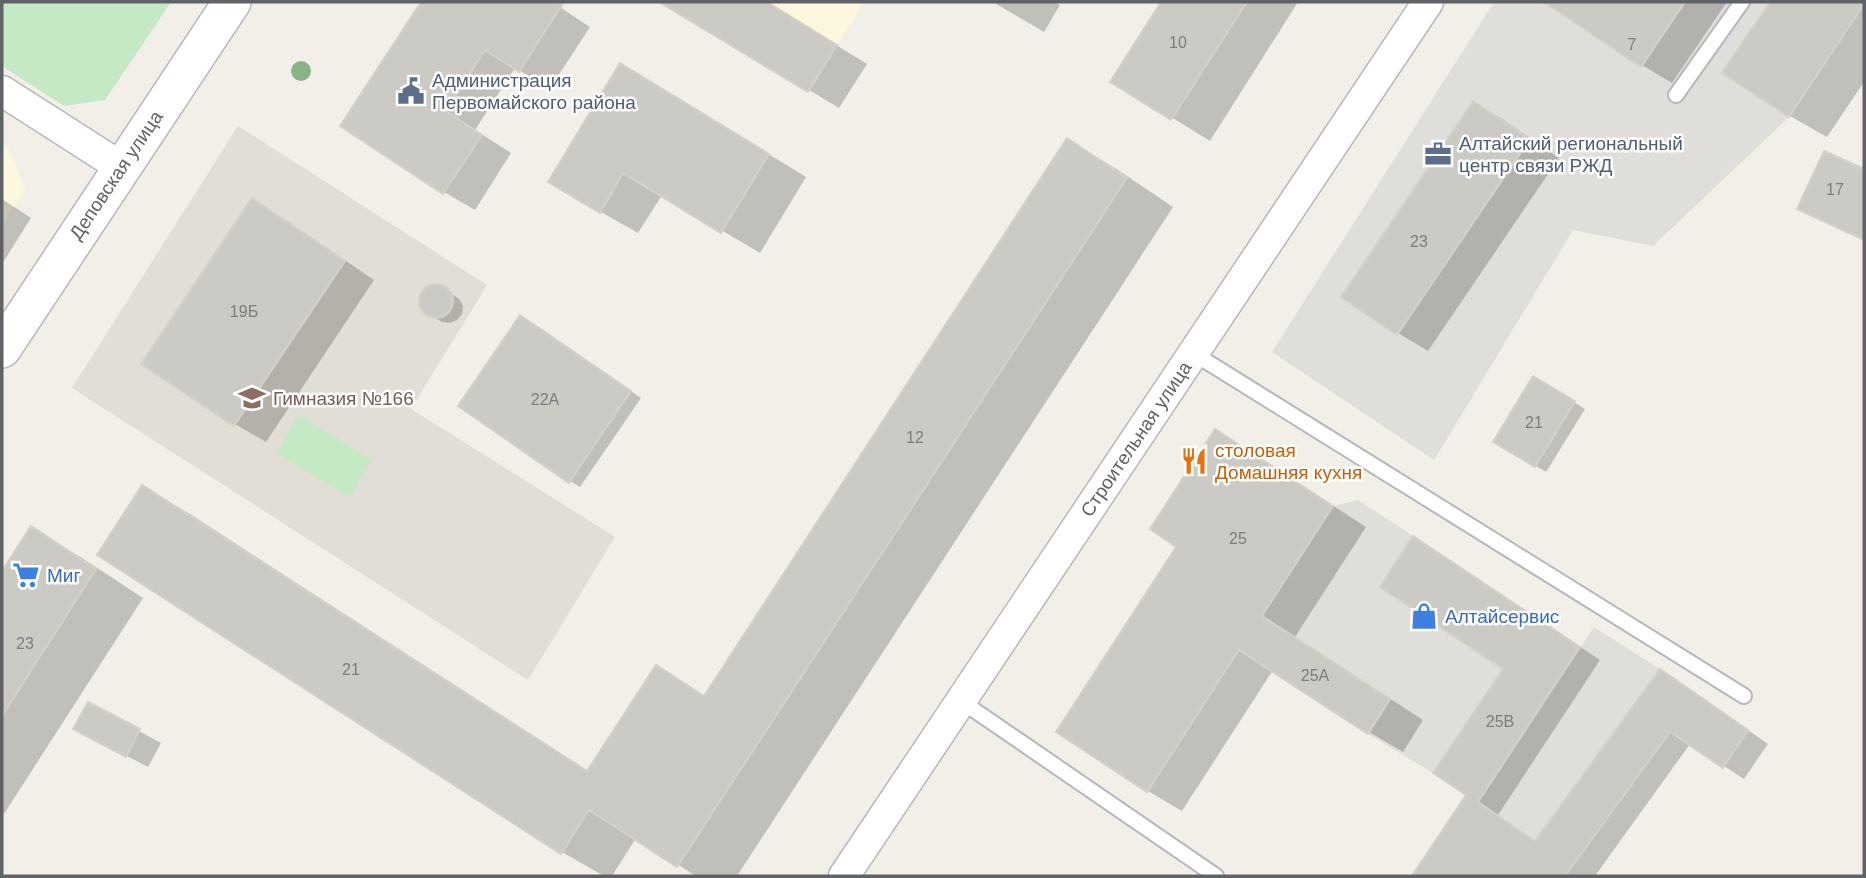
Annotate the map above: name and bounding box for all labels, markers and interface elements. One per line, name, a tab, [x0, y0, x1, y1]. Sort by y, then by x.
house number: 10	[1169, 34, 1187, 51]
house number: 7	[1628, 36, 1637, 53]
place label: Администрация Первомайского района	[432, 70, 636, 113]
public building icon: Администрация Первомайского района	[396, 76, 426, 106]
street label: Деповская улица	[65, 106, 167, 243]
place label: Алтайский региональный центр связи РЖД	[1459, 133, 1683, 176]
office icon: Алтайский региональный центр связи РЖД	[1423, 139, 1453, 169]
house number: 17	[1826, 181, 1844, 198]
house number: 23	[1410, 233, 1428, 250]
house number: 19Б	[230, 303, 258, 320]
street label: Строительная улица	[1076, 357, 1196, 521]
school or university icon: Гимназия №166	[237, 383, 267, 413]
place label: Гимназия №166	[273, 388, 414, 409]
house number: 22А	[531, 391, 560, 408]
house number: 21	[1525, 414, 1543, 431]
house number: 12	[906, 429, 924, 446]
place label: столовая Домашняя кухня	[1215, 440, 1362, 483]
restaurant icon: столовая Домашняя кухня	[1179, 446, 1209, 476]
house number: 25	[1229, 530, 1247, 547]
supermarket icon: Миг	[11, 560, 41, 590]
place label: Миг	[47, 565, 80, 586]
shop icon: Алтайсервис	[1409, 601, 1439, 631]
place label: Алтайсервис	[1445, 606, 1559, 627]
house number: 23	[16, 635, 34, 652]
house number: 21	[342, 661, 360, 678]
house number: 25А	[1301, 667, 1330, 684]
house number: 25В	[1486, 713, 1514, 730]

